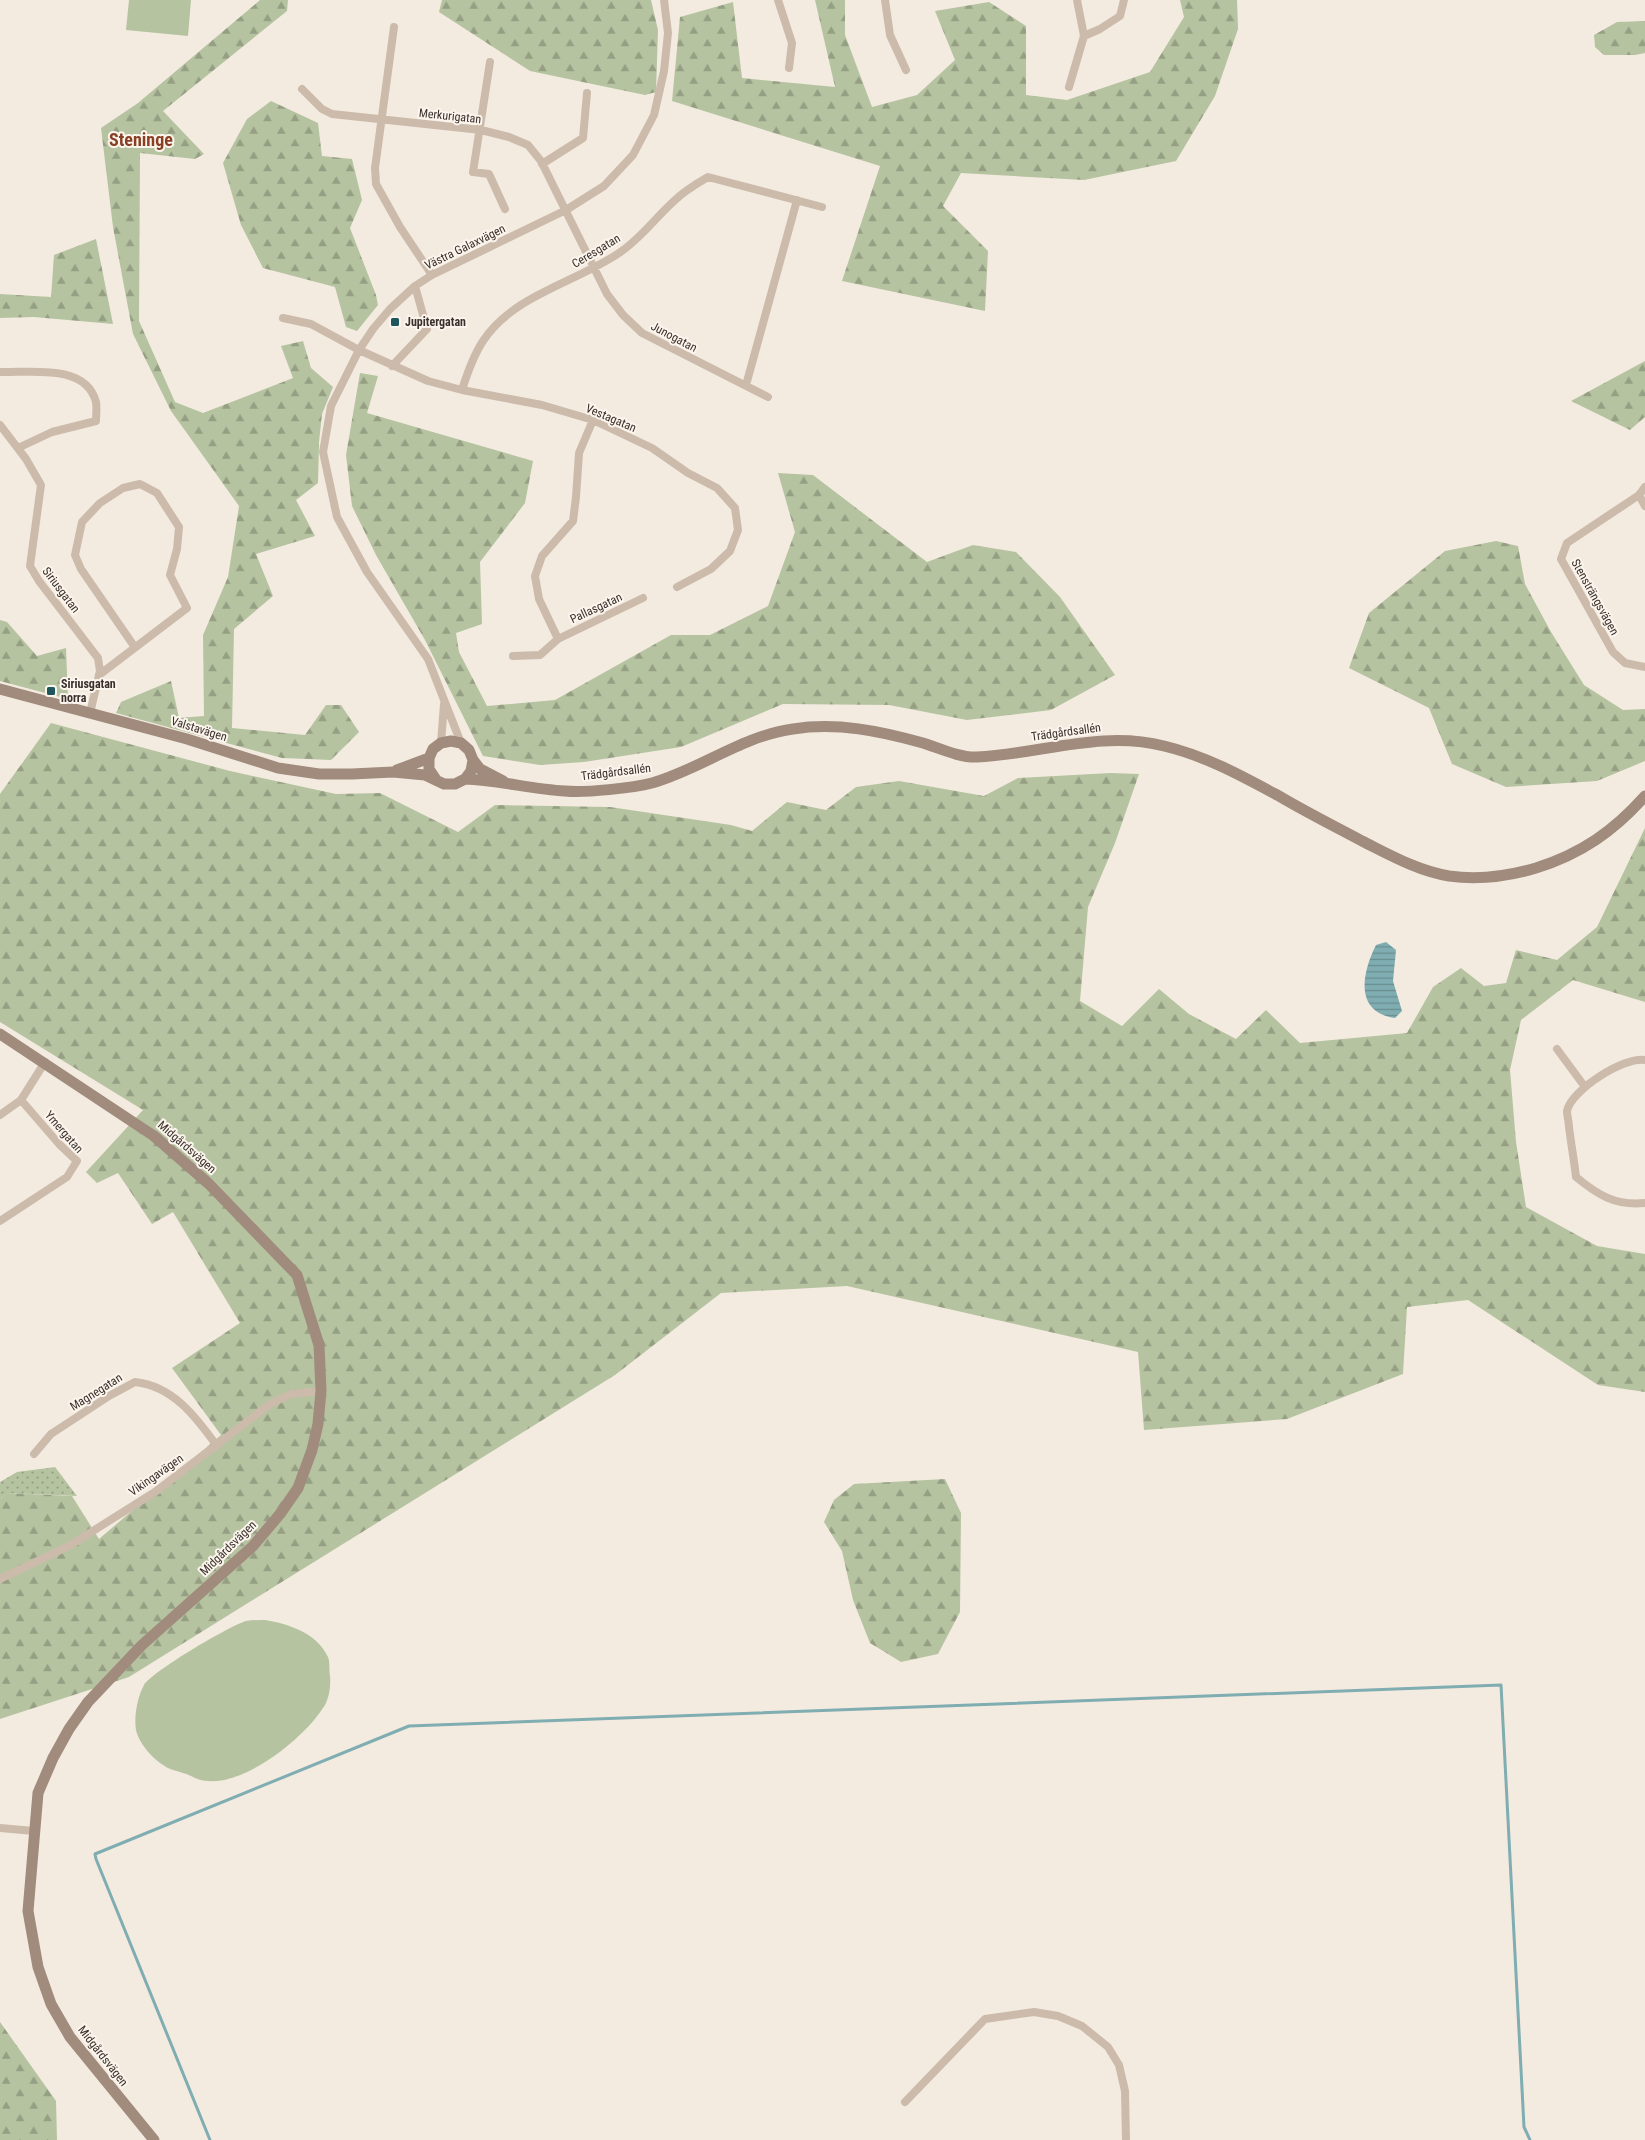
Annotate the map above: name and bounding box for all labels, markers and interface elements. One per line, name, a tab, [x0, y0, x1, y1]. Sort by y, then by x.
street label: Merkurigatan	[418, 106, 482, 126]
district label: Steninge	[109, 129, 173, 150]
street label: Västra Galaxvägen	[422, 221, 508, 273]
street label: Ceresgatan	[569, 231, 623, 271]
place label: Jupitergatan	[405, 315, 466, 329]
marker: Jupitergatan	[389, 316, 401, 328]
street label: Junogatan	[649, 319, 700, 355]
street label: Vestagatan	[584, 401, 639, 435]
street label: Stensträngsvägen	[1568, 557, 1622, 638]
street label: Siriusgatan	[39, 564, 83, 616]
street label: Pallasgatan	[568, 590, 624, 626]
place label: Siriusgatan norra	[61, 677, 116, 705]
marker: Siriusgatan norra	[45, 685, 57, 697]
street label: Valstavägen	[169, 714, 229, 744]
street label: Trädgårdsallén	[1030, 720, 1102, 744]
street label: Trädgårdsallén	[580, 761, 652, 783]
street label: Ymergatan	[42, 1108, 86, 1156]
street label: Midgårdsvägen	[155, 1118, 219, 1176]
street label: Magnegatan	[67, 1370, 125, 1414]
street label: Vikingavägen	[126, 1451, 186, 1499]
street label: Midgårdsvägen	[197, 1518, 259, 1578]
street label: Midgårdsvägen	[75, 2023, 131, 2089]

